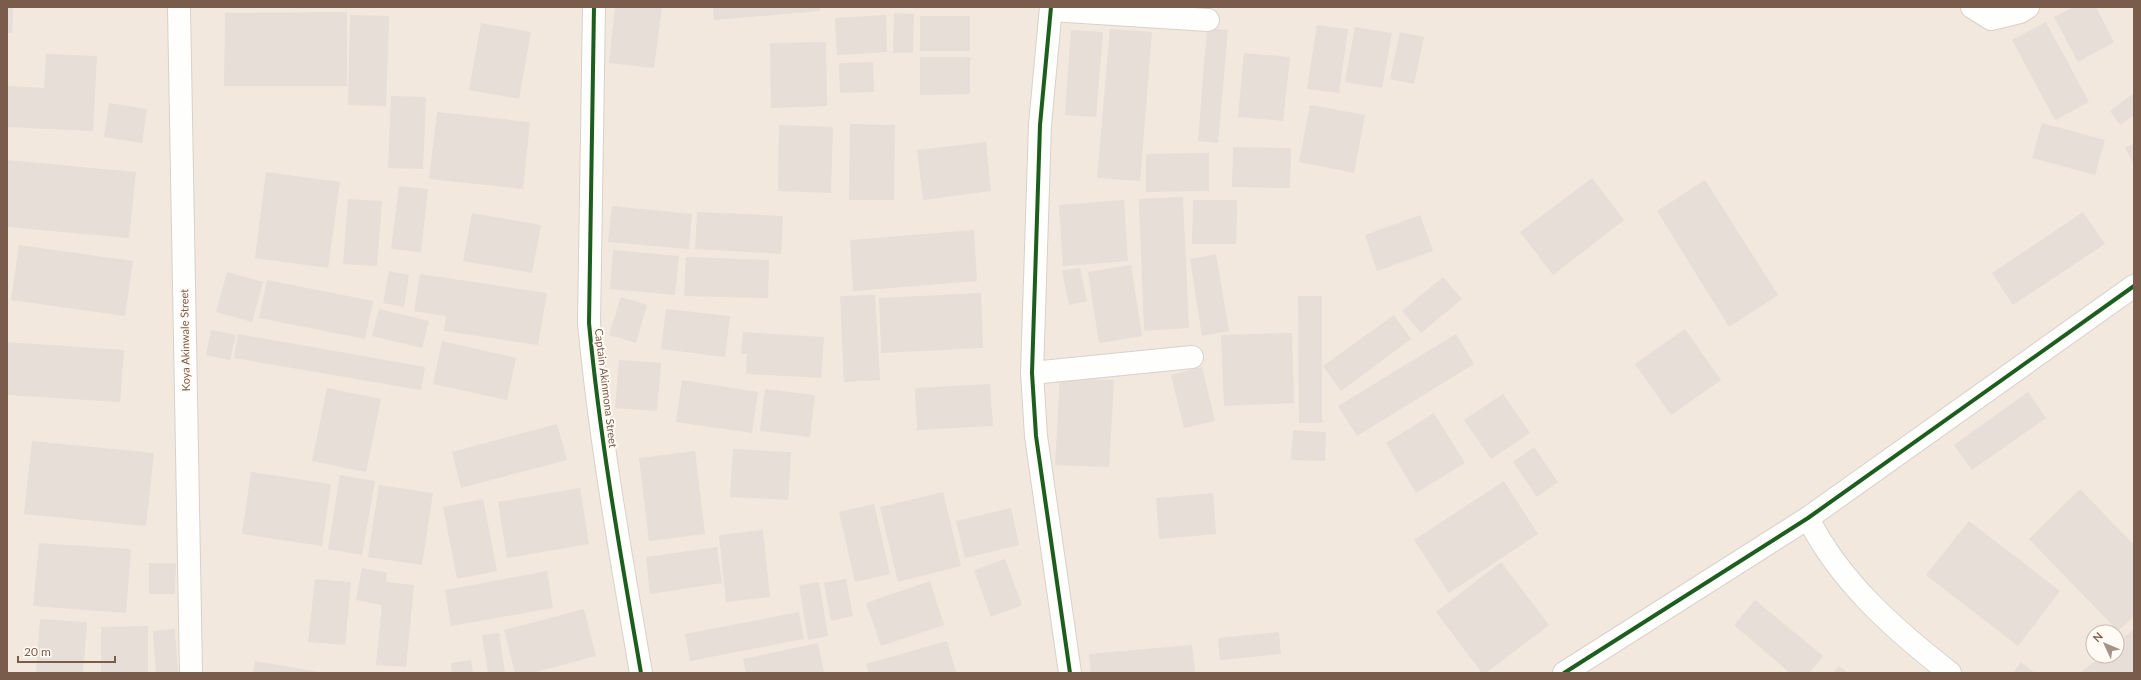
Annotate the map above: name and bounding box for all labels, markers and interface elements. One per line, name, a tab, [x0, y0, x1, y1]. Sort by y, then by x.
street label: Koya Akinwale Street	[177, 289, 192, 391]
street label: Captain Akinmona Street	[593, 328, 620, 448]
north arrow	[2085, 624, 2125, 664]
text: N	[2090, 629, 2105, 644]
scale bar	[18, 638, 115, 664]
text: 20 m	[24, 644, 51, 659]

